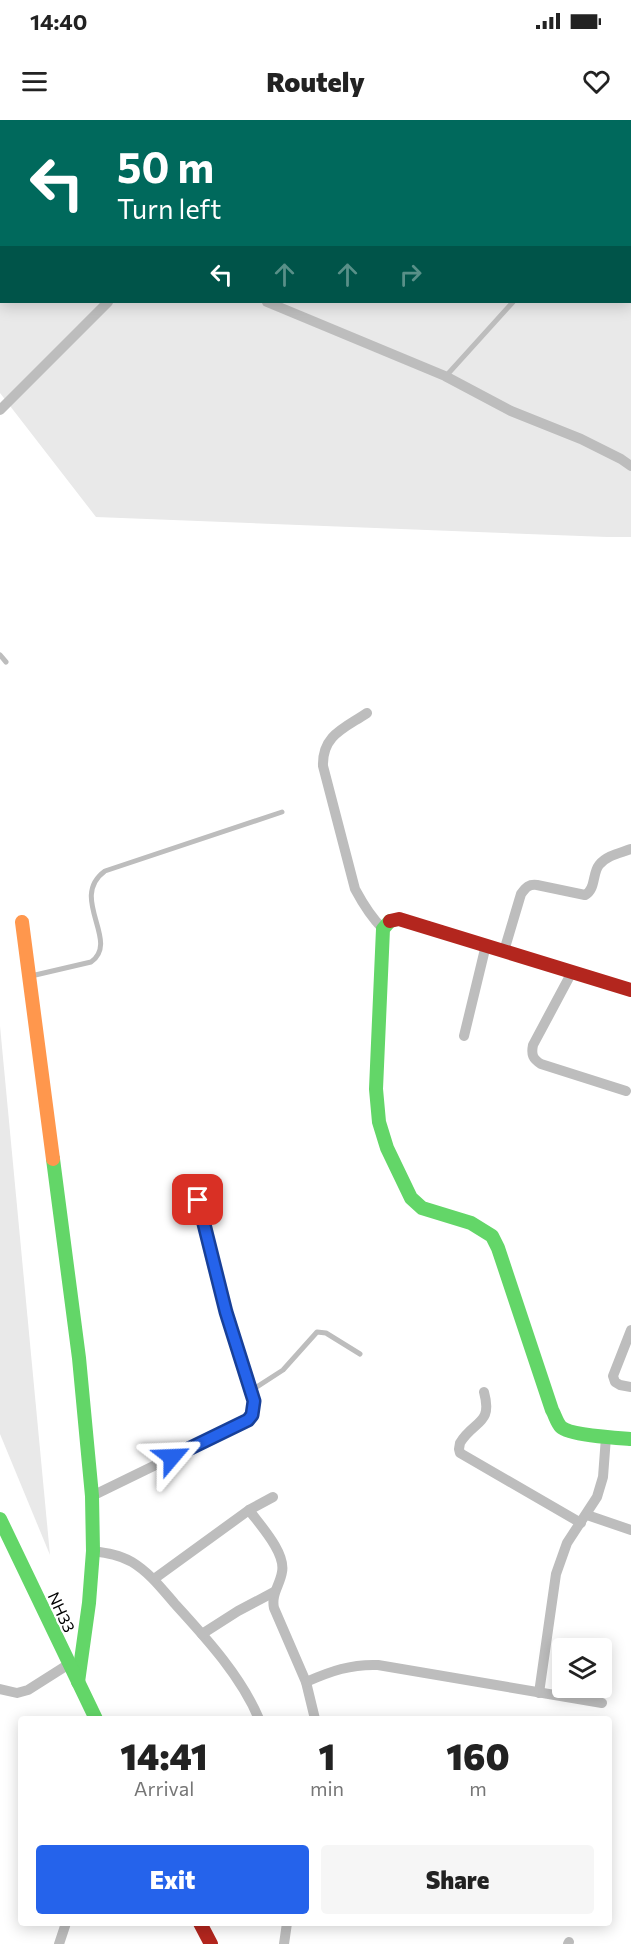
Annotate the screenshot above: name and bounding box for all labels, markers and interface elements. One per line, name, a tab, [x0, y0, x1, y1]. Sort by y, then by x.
text: 14:40	[30, 8, 87, 35]
icon: menu	[18, 65, 51, 98]
text: Routely	[266, 65, 365, 98]
icon: heart	[580, 65, 613, 98]
text: 50 m	[117, 140, 214, 192]
icon: left	[18, 144, 96, 222]
text: Turn left	[117, 192, 221, 225]
icon: left	[205, 258, 238, 291]
icon: ahead	[268, 258, 301, 291]
icon: ahead	[331, 258, 364, 291]
icon: right	[394, 258, 427, 291]
pin	[172, 1174, 223, 1225]
icon: arrive	[181, 1183, 214, 1216]
position arrow	[140, 1425, 204, 1489]
street label: NH33	[44, 1589, 80, 1635]
map controls	[552, 1638, 612, 1698]
button: layers	[552, 1638, 612, 1698]
text: 14:41	[120, 1733, 208, 1777]
text: 1	[319, 1733, 335, 1777]
text: 160	[446, 1733, 510, 1777]
text: Arrival	[134, 1776, 194, 1800]
text: min	[310, 1776, 344, 1800]
text: m	[469, 1776, 487, 1800]
button: Exit	[36, 1845, 309, 1914]
button: Share	[321, 1845, 594, 1914]

